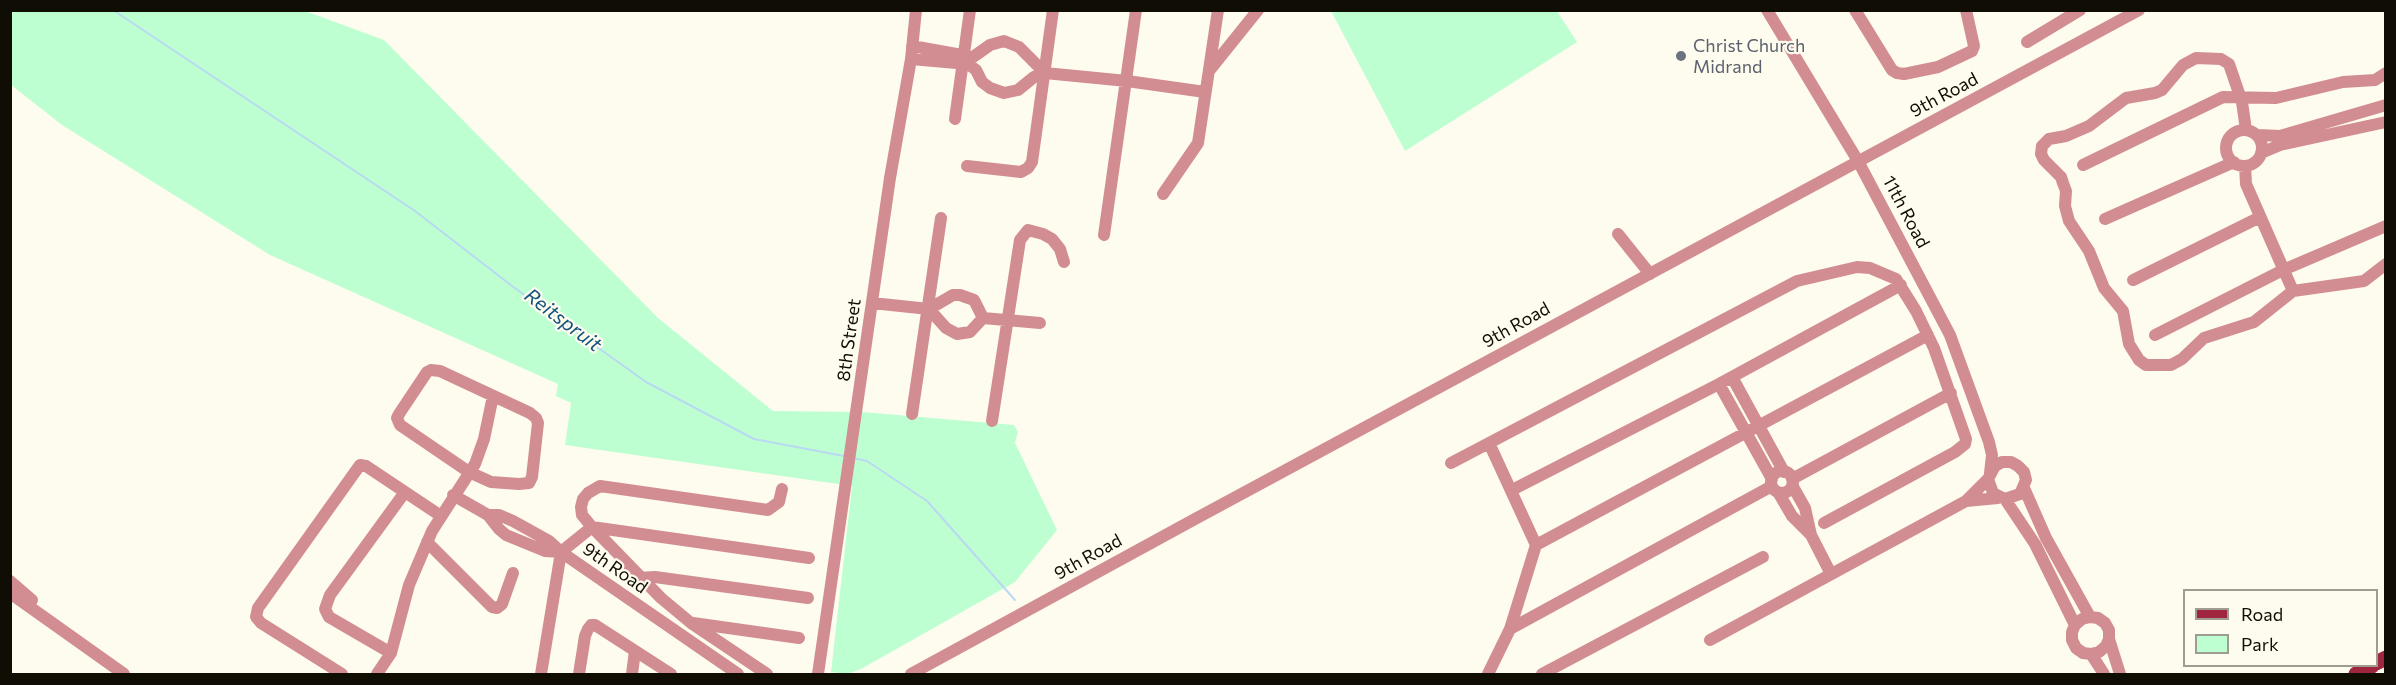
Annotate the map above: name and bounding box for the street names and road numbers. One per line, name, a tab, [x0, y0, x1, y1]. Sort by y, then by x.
street label: 9th Road	[1906, 68, 1982, 122]
street label: 11th Road	[1878, 172, 1934, 252]
street label: 8th Street	[833, 297, 865, 383]
street label: 9th Road	[1478, 298, 1554, 352]
street label: 9th Road	[1050, 530, 1126, 584]
street label: 9th Road	[578, 538, 652, 598]

